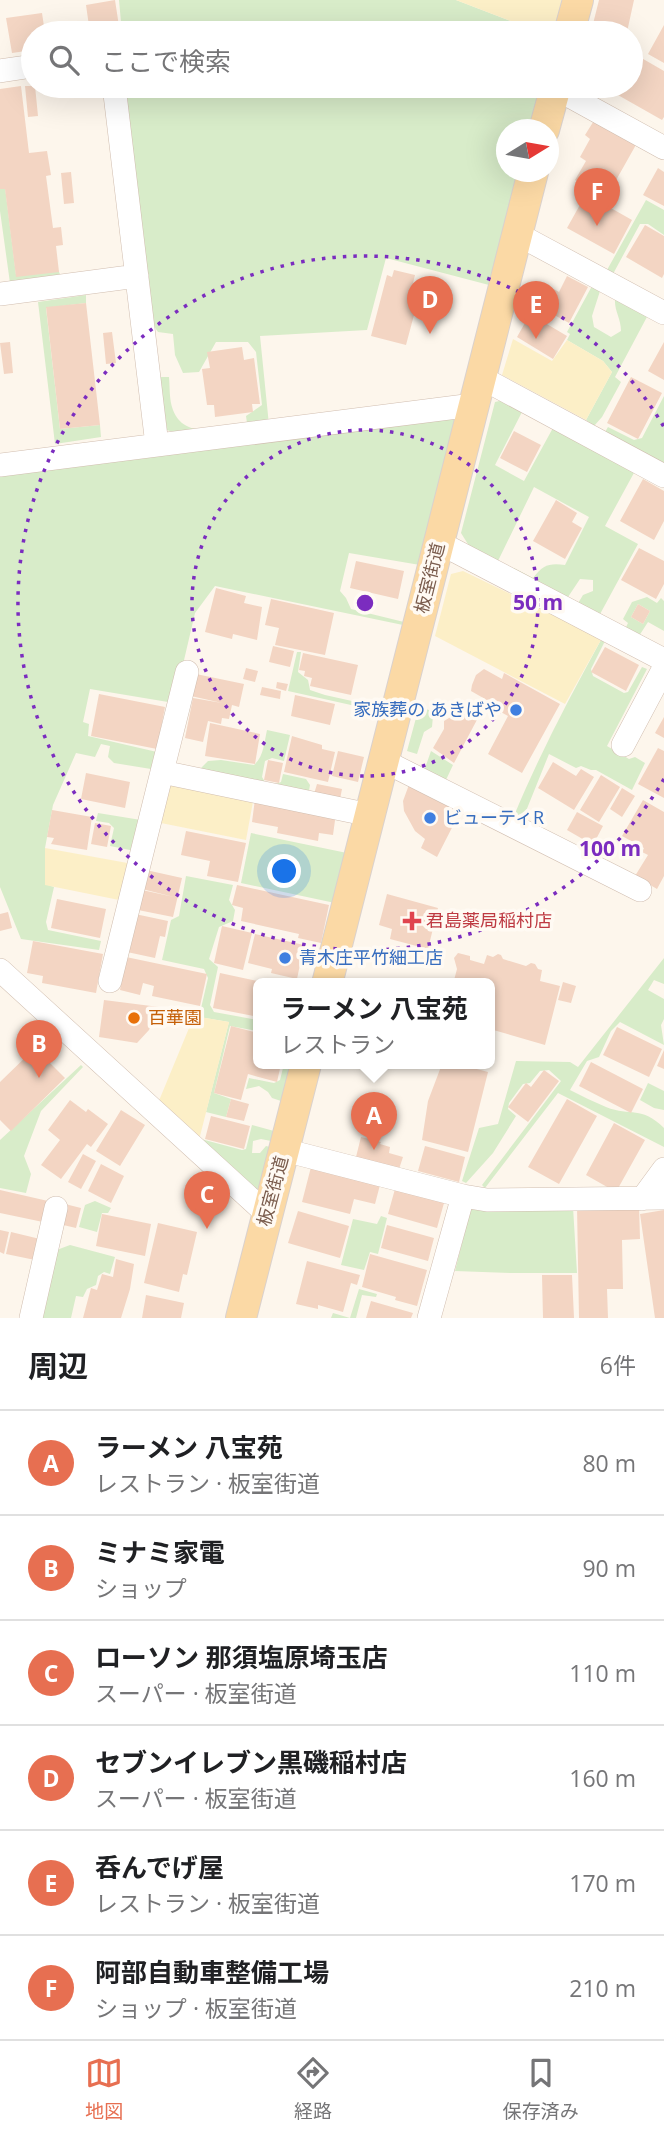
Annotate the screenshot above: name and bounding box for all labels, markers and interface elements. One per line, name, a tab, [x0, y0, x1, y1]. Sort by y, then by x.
search box	[21, 21, 643, 98]
icon: search	[45, 41, 83, 79]
text: ここで検索	[101, 43, 231, 79]
north arrow	[496, 119, 559, 182]
pin: F	[574, 168, 620, 226]
pin: D	[407, 276, 453, 334]
pin: E	[513, 281, 559, 339]
street label: 板室街道	[409, 540, 449, 616]
text: 50 m	[513, 588, 563, 616]
centre of rings	[353, 591, 377, 615]
place label: 家族葬の あきばや	[353, 697, 502, 721]
marker: 家族葬の あきばや	[508, 702, 524, 718]
place label: ビューティR	[444, 805, 544, 829]
marker: ビューティR	[422, 810, 438, 826]
text: 100 m	[579, 834, 641, 862]
your location	[267, 854, 301, 888]
place label: 君島薬局稲村店	[426, 908, 552, 932]
marker: 君島薬局稲村店	[404, 913, 420, 929]
place label: 青木庄平竹細工店	[299, 945, 443, 969]
marker: 青木庄平竹細工店	[277, 950, 293, 966]
popup	[253, 978, 495, 1069]
text: ラーメン 八宝苑	[280, 990, 468, 1026]
place label: 百華園	[148, 1005, 202, 1029]
marker: 百華園	[126, 1010, 142, 1026]
pin: B	[16, 1020, 62, 1078]
text: レストラン	[280, 1028, 395, 1060]
pin: A	[351, 1092, 397, 1150]
street label: 板室街道	[251, 1153, 293, 1229]
pin: C	[184, 1171, 230, 1229]
text: 周辺	[28, 1345, 88, 1386]
text: 6件	[600, 1349, 636, 1381]
text: ラーメン 八宝苑	[95, 1429, 283, 1465]
text: A	[43, 1447, 59, 1479]
text: 80 m	[582, 1447, 636, 1479]
text: レストラン · 板室街道	[95, 1467, 320, 1499]
text: ミナミ家電	[95, 1534, 225, 1570]
text: B	[43, 1552, 59, 1584]
text: 90 m	[582, 1552, 636, 1584]
text: ショップ	[95, 1572, 187, 1604]
text: ローソン 那須塩原埼玉店	[95, 1639, 388, 1675]
text: C	[44, 1657, 58, 1689]
text: 110 m	[569, 1657, 636, 1689]
text: スーパー · 板室街道	[95, 1677, 297, 1709]
text: セブンイレブン黒磯稲村店	[95, 1744, 407, 1780]
text: D	[42, 1762, 60, 1794]
text: 160 m	[569, 1762, 636, 1794]
text: スーパー · 板室街道	[95, 1782, 297, 1814]
text: 呑んでげ屋	[95, 1849, 224, 1885]
text: E	[45, 1867, 57, 1899]
text: 170 m	[569, 1867, 636, 1899]
text: レストラン · 板室街道	[95, 1887, 320, 1919]
text: 阿部自動車整備工場	[95, 1954, 329, 1990]
text: F	[45, 1972, 57, 2004]
text: 210 m	[569, 1972, 636, 2004]
text: ショップ · 板室街道	[95, 1992, 297, 2024]
tab: 地図	[85, 2054, 123, 2124]
tab: 経路	[294, 2054, 332, 2124]
tab: 保存済み	[503, 2054, 579, 2124]

